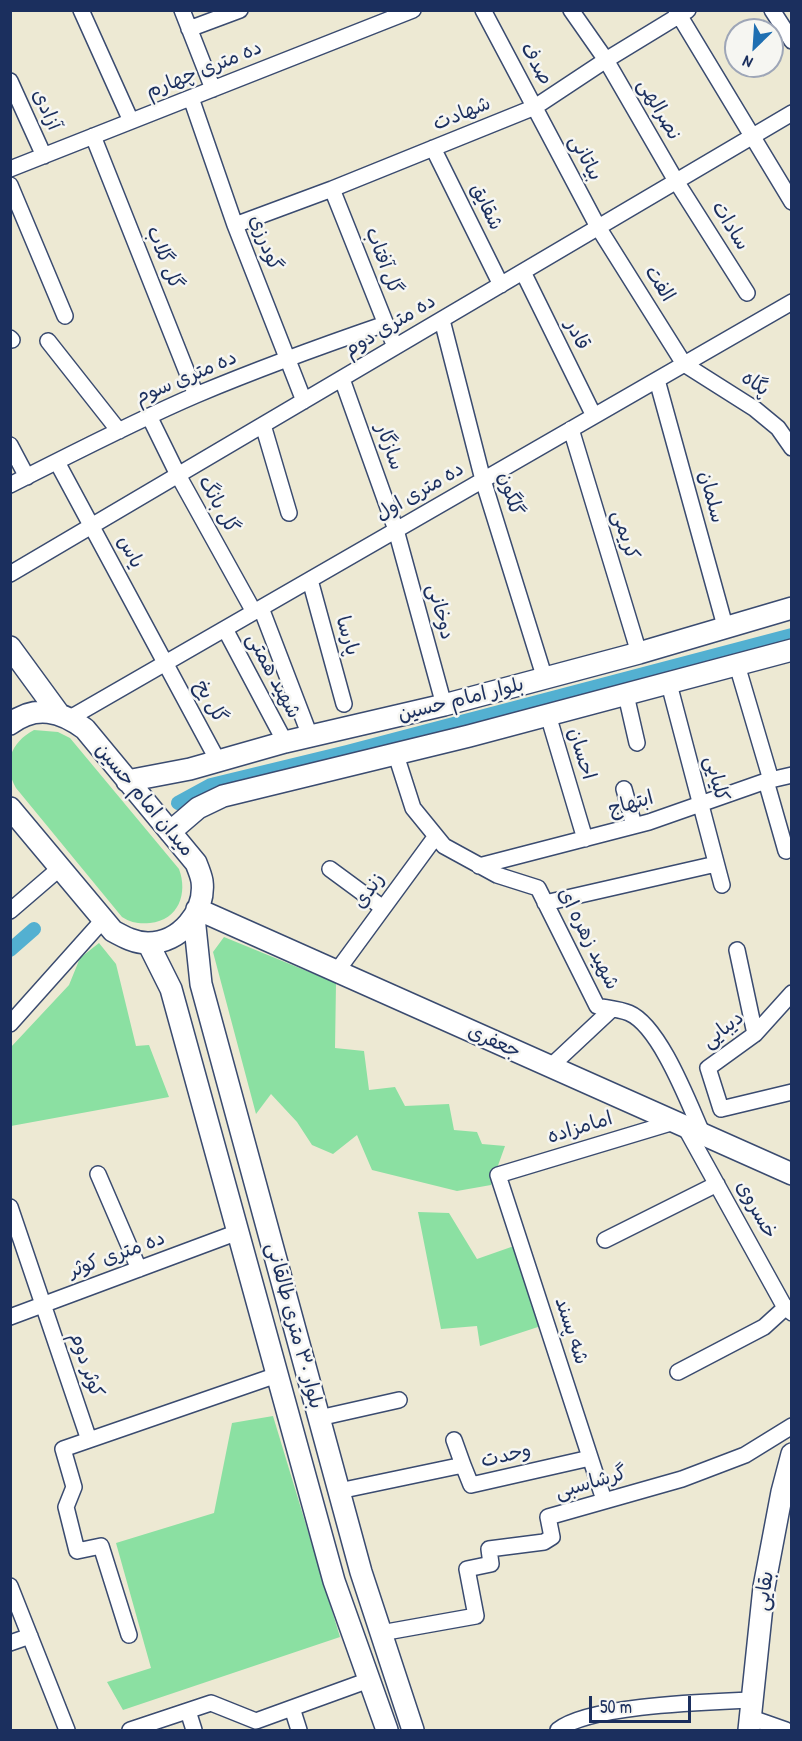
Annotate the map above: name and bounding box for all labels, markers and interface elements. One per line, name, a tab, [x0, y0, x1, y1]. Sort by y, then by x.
north arrow	[724, 18, 784, 78]
street label: ده متری چهارم	[143, 36, 265, 104]
street label: صدف	[515, 39, 557, 89]
text: N	[739, 51, 756, 74]
street label: نصرالهی	[632, 75, 686, 145]
street label: آزادی	[26, 86, 66, 134]
street label: شهادت	[430, 92, 494, 136]
street label: بیاتانی	[563, 131, 607, 185]
street label: شقایق	[464, 180, 508, 234]
street label: سادات	[706, 197, 754, 255]
street label: گودرزی	[243, 212, 287, 274]
street label: گل گلاب	[140, 223, 188, 293]
street label: گل آفتاب	[359, 224, 407, 298]
street label: الفت	[639, 261, 679, 307]
street label: ده متری دوم	[340, 289, 440, 363]
street label: قادر	[559, 316, 595, 354]
street label: ده متری سوم	[132, 346, 240, 410]
street label: پگاه	[736, 366, 774, 402]
street label: سازگار	[370, 421, 408, 473]
street label: ده متری اول	[372, 457, 468, 527]
street label: سلمان	[693, 468, 729, 526]
street label: گلگون	[492, 469, 528, 519]
street label: گل بانگ	[192, 472, 244, 538]
street label: کریمی	[606, 507, 644, 563]
street label: یاس	[112, 532, 148, 572]
street label: دوخانی	[421, 582, 459, 642]
street label: پارسا	[330, 613, 364, 659]
street label: شهید همتی	[240, 629, 306, 723]
street label: بلوار امام حسین	[395, 673, 527, 727]
street label: گل یخ	[188, 676, 232, 728]
street label: احسان	[562, 725, 600, 783]
street label: میدان امام حسین	[90, 738, 198, 862]
street label: کلیایی	[698, 754, 734, 804]
street label: ابتهاج	[606, 786, 656, 822]
street label: زندی	[348, 868, 390, 914]
street label: شهید زهره ای	[552, 884, 624, 994]
street label: دیبایی	[697, 1006, 749, 1054]
street label: جعفری	[464, 1020, 524, 1064]
street label: امامزاده	[544, 1107, 616, 1149]
street label: خسروی	[730, 1177, 782, 1243]
street label: ده متری کوثر	[66, 1227, 168, 1283]
street label: بلوار ۳۰ متری طالقانی	[260, 1240, 328, 1412]
street label: شه پسند	[549, 1294, 593, 1368]
street label: کوثر دوم	[64, 1329, 108, 1401]
street label: وحدت	[479, 1439, 533, 1473]
street label: گرشاسبی	[553, 1461, 629, 1505]
street label: بقایی	[750, 1570, 780, 1612]
scale bar	[592, 1684, 694, 1722]
text: 50 m	[600, 1694, 632, 1719]

